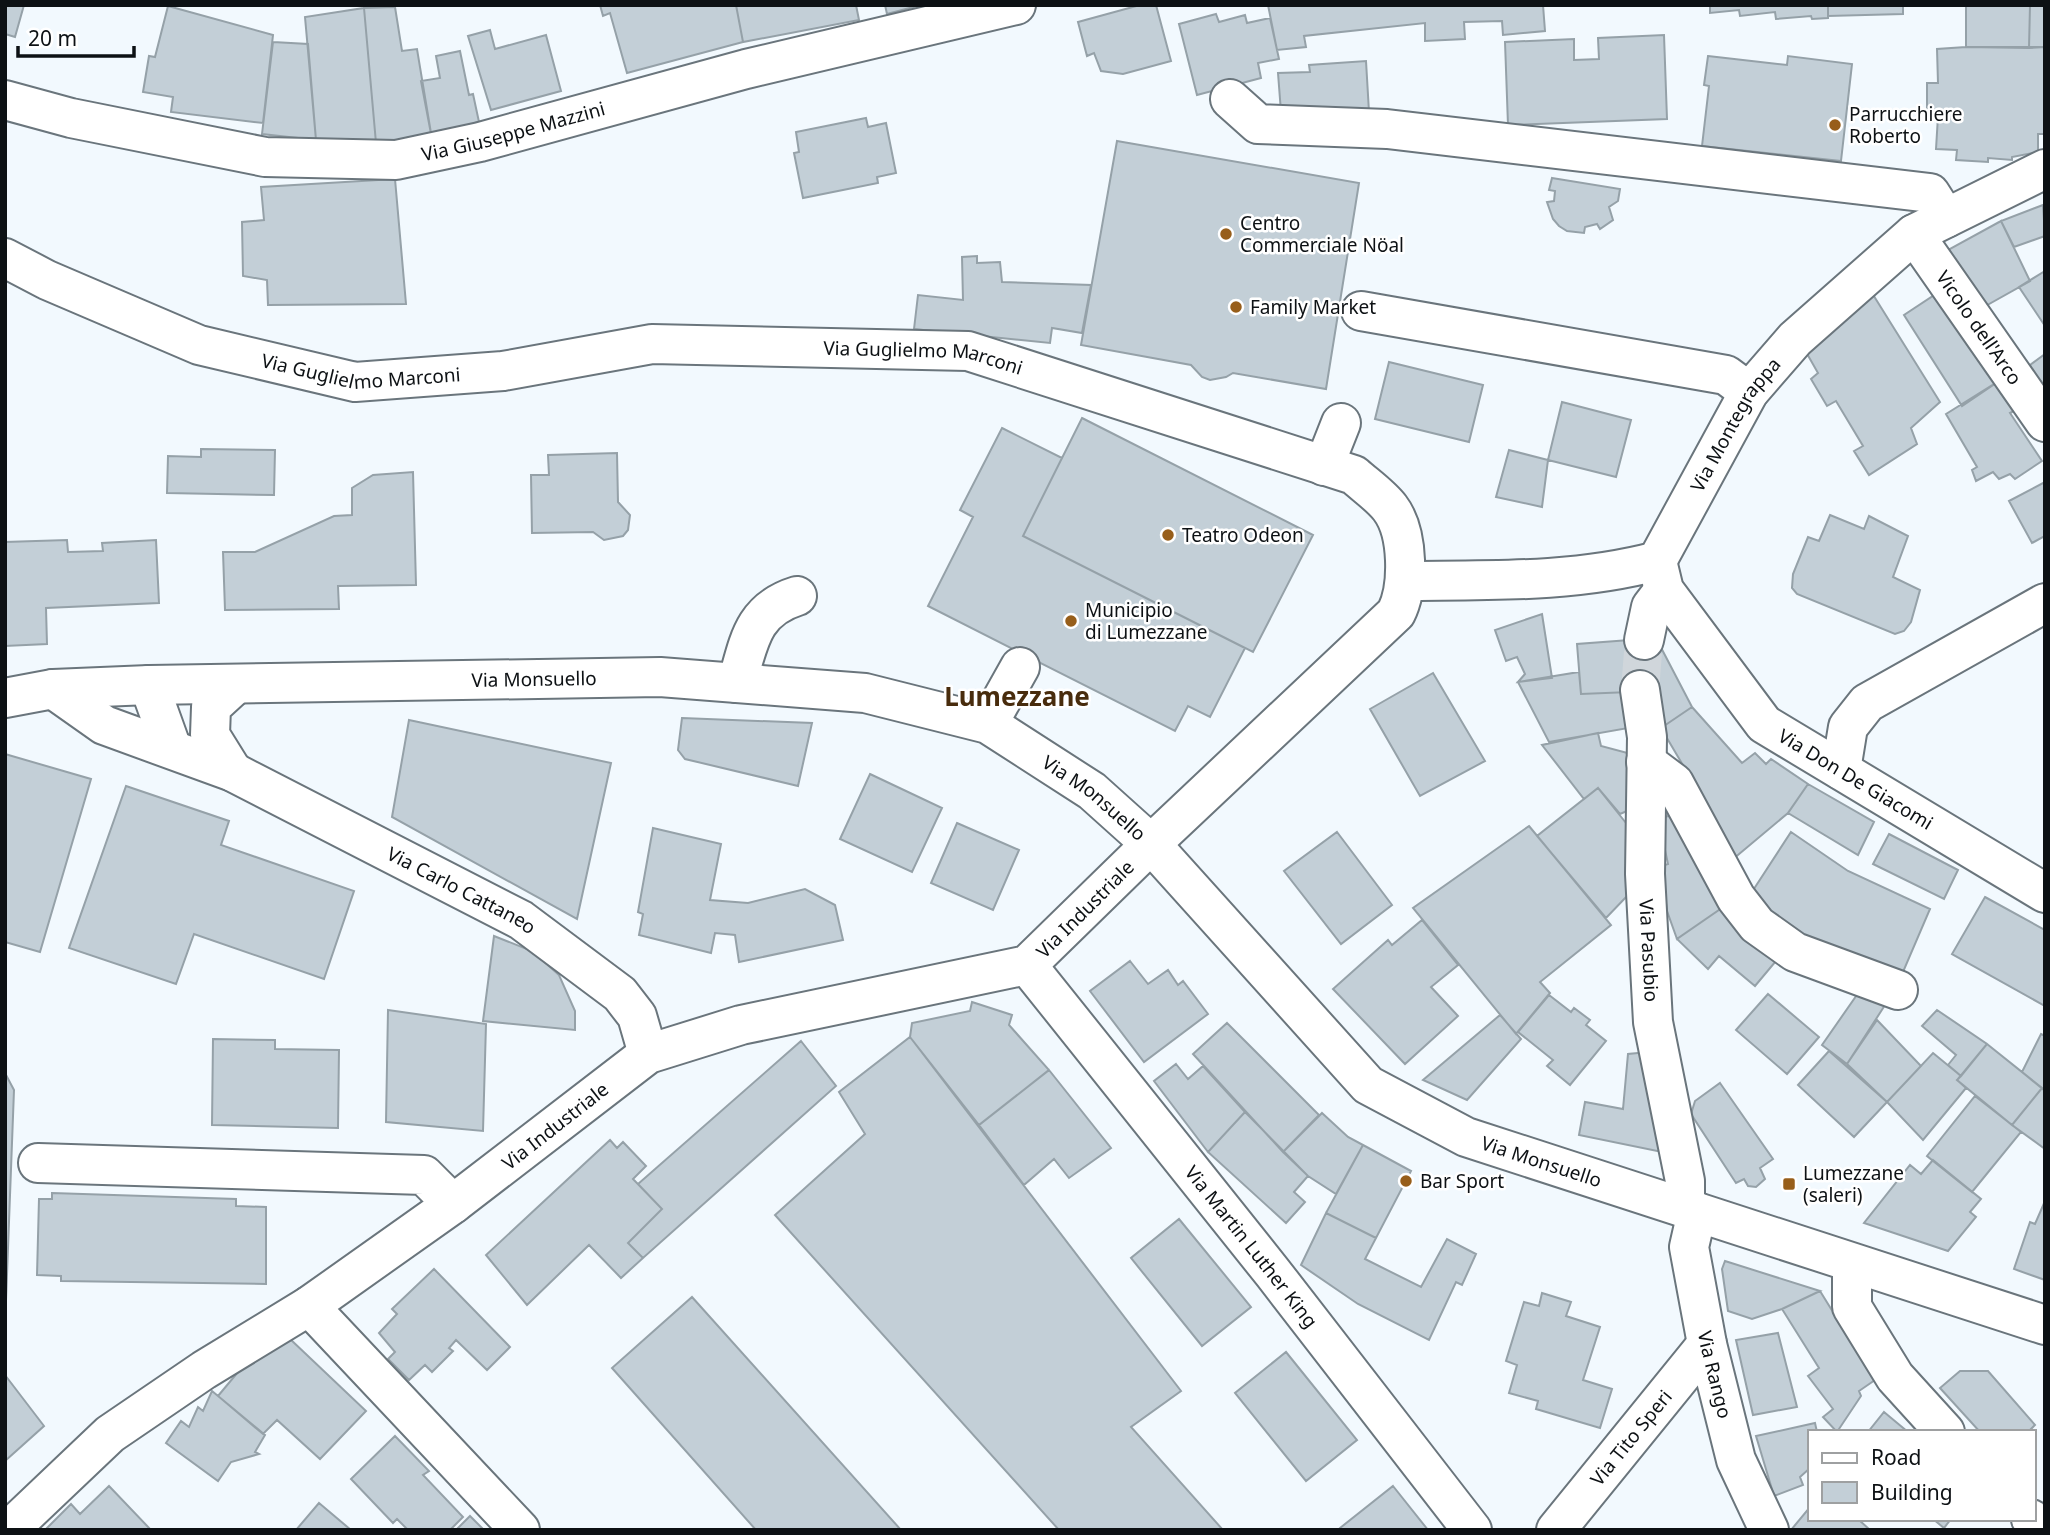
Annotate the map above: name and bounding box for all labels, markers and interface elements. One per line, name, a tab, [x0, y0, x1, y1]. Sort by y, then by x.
scale bar	[18, 14, 133, 58]
text: 20 m	[28, 24, 77, 52]
street label: Via Giuseppe Mazzini	[419, 95, 608, 167]
place label: Parrucchiere Roberto	[1849, 101, 1962, 149]
marker: Parrucchiere Roberto	[1827, 117, 1843, 133]
place label: Centro Commerciale Nöal	[1240, 210, 1404, 258]
marker: Centro Commerciale Nöal	[1218, 226, 1234, 242]
street label: Vicolo dell'Arco	[1930, 265, 2028, 390]
place label: Family Market	[1250, 294, 1376, 320]
marker: Family Market	[1228, 299, 1244, 315]
street label: Via Guglielmo Marconi	[823, 335, 1026, 381]
street label: Via Guglielmo Marconi	[259, 347, 461, 395]
street label: Via Montegrappa	[1684, 352, 1786, 496]
place label: Teatro Odeon	[1182, 522, 1304, 548]
marker: Teatro Odeon	[1160, 527, 1176, 543]
place label: Municipio di Lumezzane	[1085, 597, 1208, 645]
marker: Municipio di Lumezzane	[1063, 613, 1079, 629]
street label: Via Monsuello	[471, 665, 597, 693]
district label: Lumezzane	[944, 678, 1090, 714]
street label: Via Don De Giacomi	[1773, 723, 1938, 836]
street label: Via Monsuello	[1037, 749, 1152, 846]
street label: Via Carlo Cattaneo	[383, 840, 542, 940]
street label: Via Industriale	[1030, 854, 1140, 964]
street label: Via Pasubio	[1633, 898, 1665, 1003]
street label: Via Industriale	[496, 1076, 614, 1176]
street label: Via Monsuello	[1478, 1130, 1605, 1193]
street label: Via Martin Luther King	[1179, 1160, 1324, 1333]
place label: Lumezzane (saleri)	[1803, 1160, 1904, 1208]
place label: Bar Sport	[1420, 1168, 1504, 1194]
marker: Bar Sport	[1398, 1173, 1414, 1189]
marker: Lumezzane (saleri)	[1781, 1176, 1797, 1192]
street label: Via Rango	[1692, 1329, 1738, 1421]
street label: Via Tito Speri	[1584, 1384, 1678, 1491]
legend	[1808, 1430, 2036, 1521]
text: Road	[1871, 1443, 1921, 1471]
text: Building	[1871, 1478, 1953, 1506]

